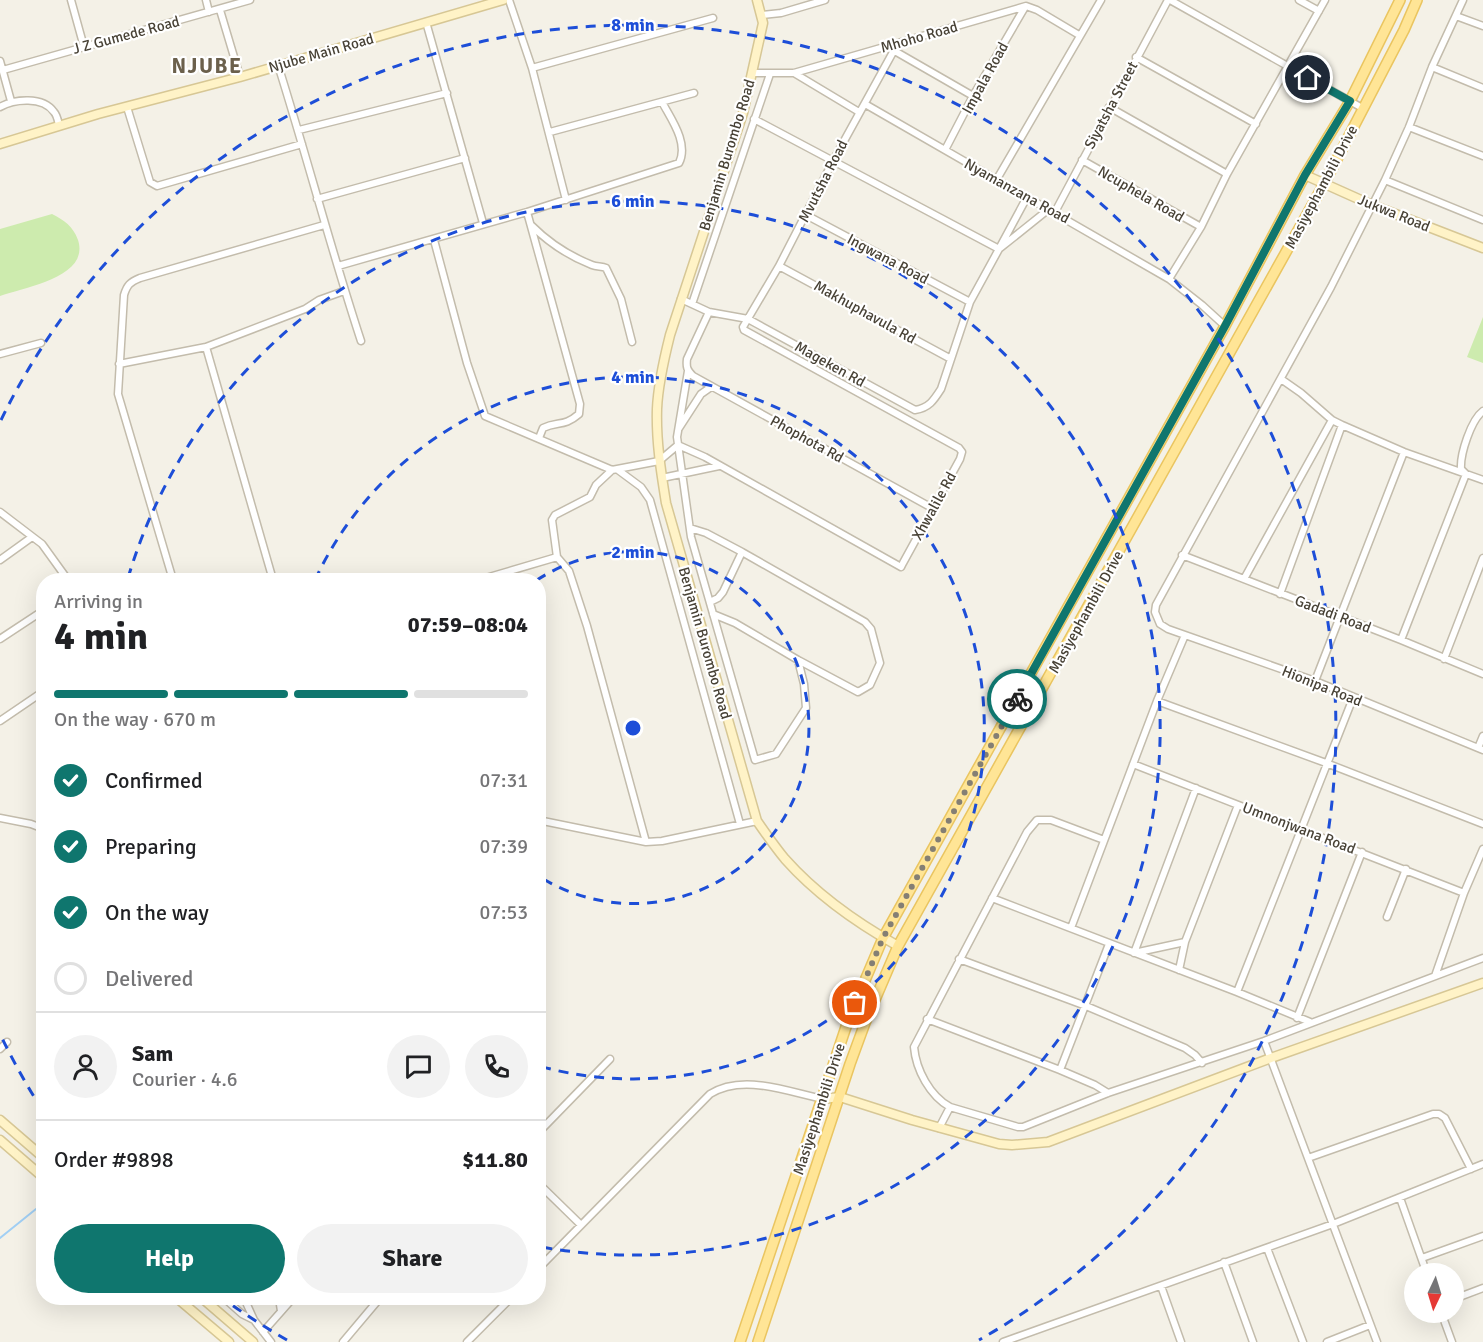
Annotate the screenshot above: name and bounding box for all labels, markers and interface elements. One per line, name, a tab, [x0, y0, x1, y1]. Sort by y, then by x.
street label: J Z Gumede Road	[71, 12, 181, 58]
text: 8 min	[611, 14, 655, 36]
street label: Mhoho Road	[878, 17, 960, 57]
street label: Njube Main Road	[266, 29, 376, 77]
street label: Impala Road	[958, 39, 1012, 117]
pin	[1282, 52, 1333, 103]
district label: NJUBE	[171, 53, 243, 79]
street label: Siyatsha Street	[1080, 58, 1142, 152]
icon: home	[1291, 61, 1324, 94]
street label: Benjamin Burombo Road	[695, 77, 759, 233]
street label: Masiyephambili Drive	[1281, 122, 1361, 252]
street label: Mvutsha Road	[795, 137, 851, 225]
street label: Nyamanzana Road	[961, 155, 1073, 227]
street label: Ncuphela Road	[1095, 162, 1187, 226]
text: 6 min	[611, 190, 655, 212]
street label: Jukwa Road	[1355, 190, 1433, 236]
street label: Ingwana Road	[844, 230, 932, 288]
street label: Makhuphavula Rd	[811, 276, 919, 348]
street label: Mageken Rd	[792, 337, 869, 391]
text: 4 min	[611, 366, 655, 388]
street label: Phophota Rd	[767, 411, 847, 467]
street label: Xhwalile Rd	[908, 469, 960, 543]
text: 2 min	[611, 541, 655, 563]
street label: Masiyephambili Drive	[1045, 548, 1127, 676]
street label: Benjamin Burombo Road	[675, 565, 735, 721]
text: Arriving in	[54, 589, 143, 614]
street label: Gadadi Road	[1292, 591, 1374, 637]
text: 07:59–08:04	[408, 611, 528, 638]
text: 4 min	[54, 612, 148, 660]
street label: Hionipa Road	[1279, 662, 1365, 710]
courier	[987, 669, 1047, 729]
icon: bike	[1001, 683, 1034, 716]
text: On the way · 670 m	[54, 707, 216, 732]
centre of rings	[623, 718, 643, 738]
icon: check	[54, 764, 87, 797]
text: Confirmed	[105, 767, 203, 794]
text: 07:31	[479, 768, 528, 793]
street label: Umnonjwana Road	[1240, 798, 1358, 858]
icon: check	[54, 830, 87, 863]
text: Preparing	[105, 833, 197, 860]
text: 07:39	[479, 834, 528, 859]
icon: check	[54, 896, 87, 929]
text: On the way	[105, 899, 209, 926]
text: 07:53	[479, 900, 528, 925]
text: Delivered	[105, 965, 193, 992]
pin	[829, 977, 880, 1028]
icon: bag	[838, 986, 871, 1019]
button: person	[54, 1035, 117, 1098]
button: chat	[387, 1035, 450, 1098]
button: phone	[465, 1035, 528, 1098]
text: Sam	[132, 1040, 173, 1067]
street label: Masiyephambili Drive	[789, 1041, 849, 1177]
text: Courier · 4.6	[132, 1067, 238, 1092]
text: Order #9898	[54, 1146, 174, 1173]
text: $11.80	[462, 1146, 528, 1173]
button: Help	[54, 1224, 285, 1293]
button: Share	[297, 1224, 528, 1293]
north arrow	[1404, 1263, 1464, 1323]
map controls	[1404, 1263, 1464, 1323]

